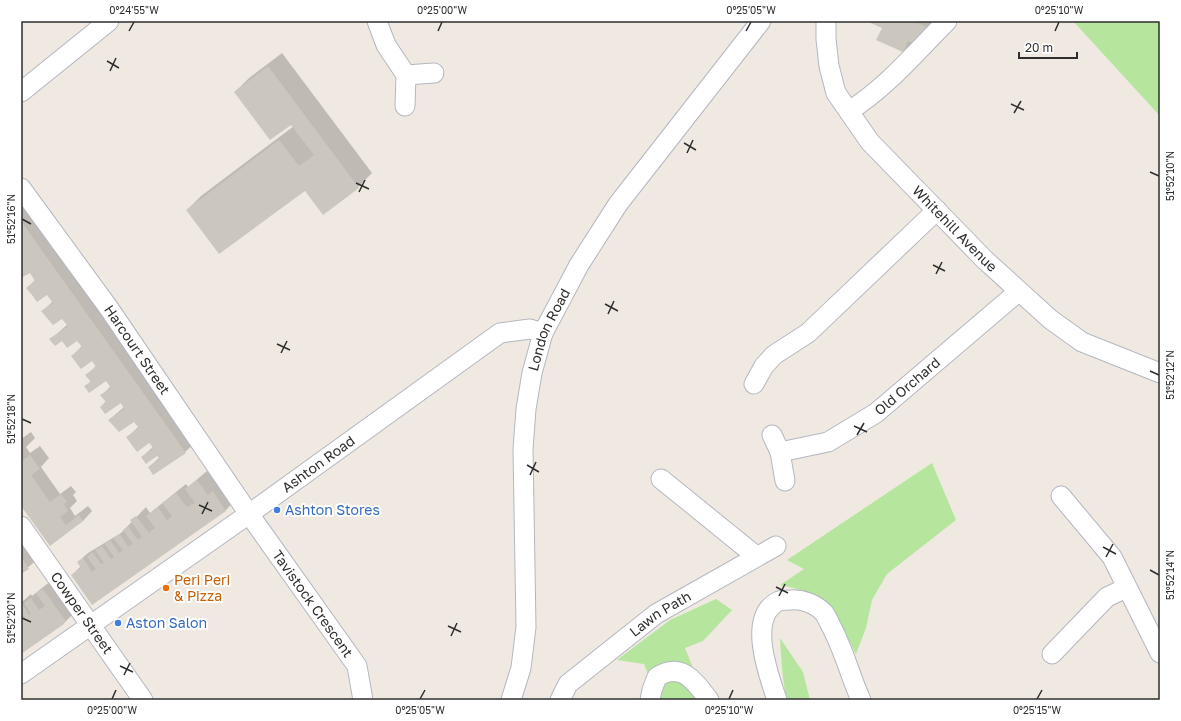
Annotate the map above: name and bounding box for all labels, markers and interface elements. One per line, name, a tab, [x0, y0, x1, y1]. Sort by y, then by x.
text: 0°24'55"W	[109, 4, 159, 16]
text: 0°25'00"W	[417, 4, 467, 16]
text: 0°25'05"W	[726, 4, 776, 16]
text: 0°25'10"W	[1035, 4, 1084, 16]
scale bar	[1019, 34, 1077, 60]
text: 20 m	[1025, 40, 1053, 55]
text: 51°52'10"N	[1164, 151, 1176, 201]
street label: Whitehill Avenue	[909, 182, 1001, 275]
text: 51°52'16"N	[5, 194, 17, 244]
street label: London Road	[524, 285, 573, 373]
street label: Harcourt Street	[101, 301, 174, 397]
text: 51°52'12"N	[1164, 350, 1176, 400]
street label: Old Orchard	[871, 353, 943, 419]
text: 51°52'18"N	[5, 394, 17, 444]
street label: Ashton Road	[278, 432, 358, 496]
place label: Ashton Stores	[285, 501, 380, 518]
marker: Ashton Stores	[272, 505, 282, 515]
street label: Tavistock Crescent	[269, 547, 357, 660]
text: 51°52'14"N	[1164, 550, 1176, 600]
street label: Cowper Street	[48, 568, 117, 657]
place label: Peri Peri & Pizza	[174, 571, 230, 604]
marker: Peri Peri & Pizza	[161, 583, 171, 593]
street label: Lawn Path	[626, 587, 694, 640]
text: 51°52'20"N	[5, 592, 17, 644]
place label: Aston Salon	[126, 614, 207, 631]
marker: Aston Salon	[113, 618, 123, 628]
text: 0°25'00"W	[87, 704, 137, 716]
text: 0°25'05"W	[395, 704, 445, 716]
text: 0°25'10"W	[705, 704, 754, 716]
text: 0°25'15"W	[1013, 704, 1062, 716]

